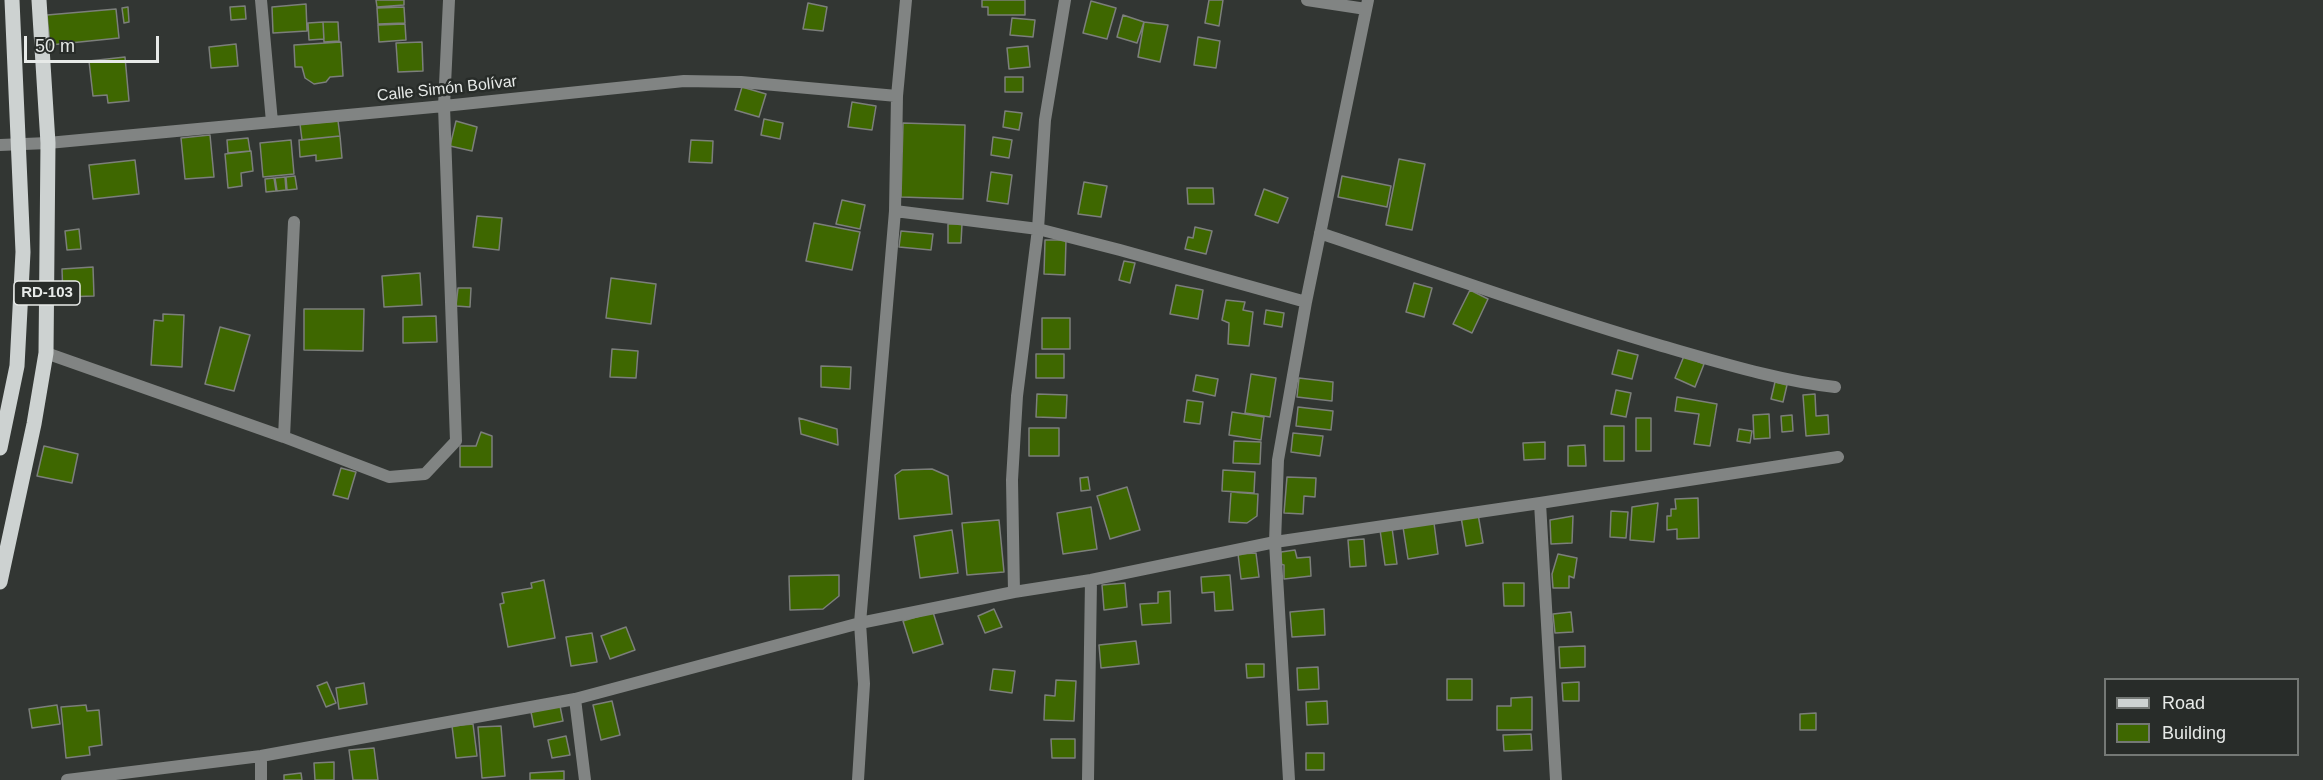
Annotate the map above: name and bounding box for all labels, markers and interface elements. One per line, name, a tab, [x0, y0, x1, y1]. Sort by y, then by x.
scale bar	[27, 24, 162, 62]
text: 50 m	[35, 36, 75, 56]
street label: Calle Simón Bolívar	[376, 72, 518, 106]
road number: RD-103	[14, 281, 80, 305]
legend	[2104, 678, 2299, 756]
text: Road	[2162, 693, 2205, 713]
text: Building	[2162, 723, 2226, 743]

